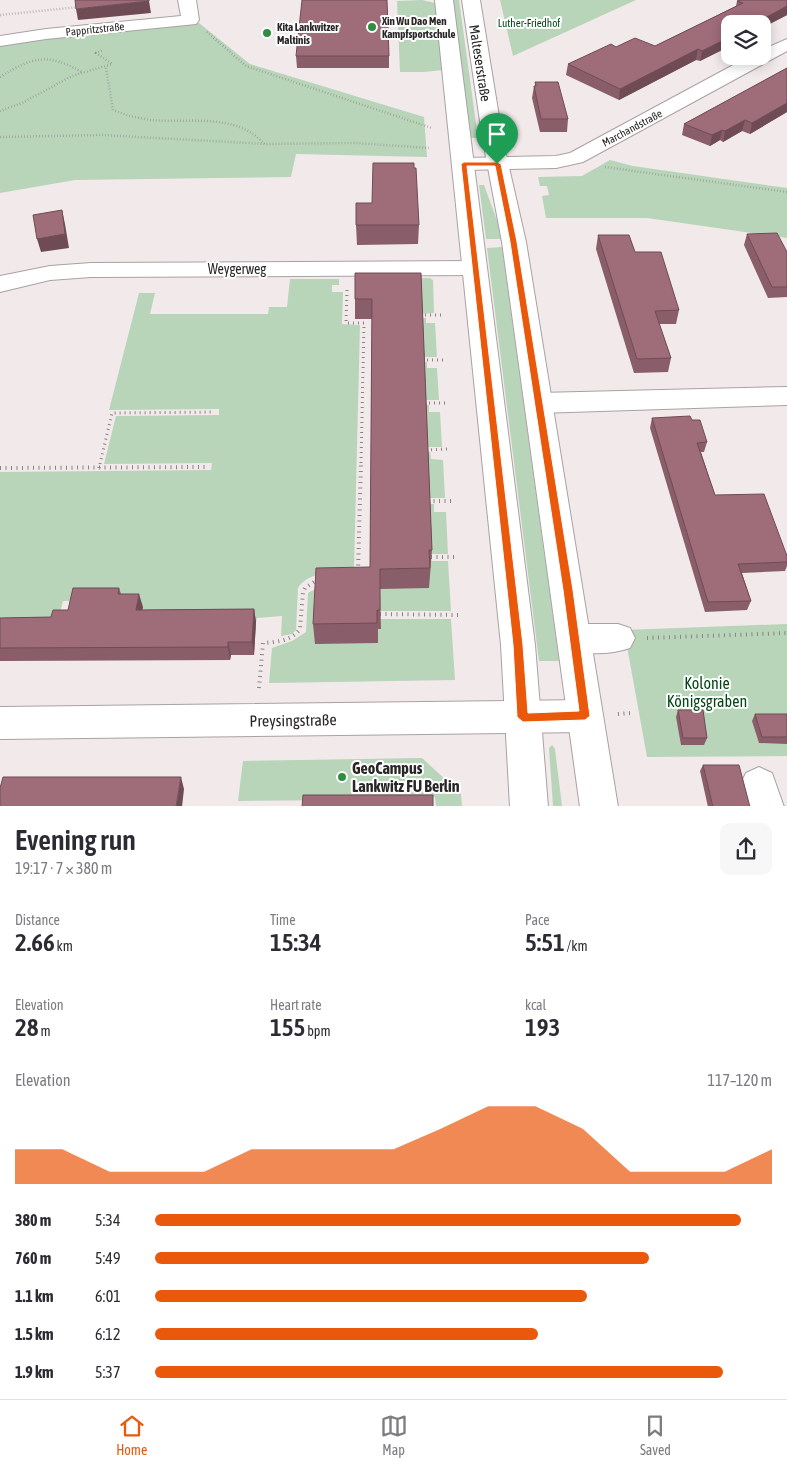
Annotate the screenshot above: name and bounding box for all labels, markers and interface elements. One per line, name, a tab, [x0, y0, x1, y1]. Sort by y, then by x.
place label: Xin Wu Dao Men Kampfsportschule	[381, 15, 455, 40]
map controls	[721, 15, 771, 65]
button: layers	[721, 15, 771, 65]
park label: Luther-Friedhof	[498, 17, 560, 29]
street label: Pappritzstraße	[65, 20, 125, 38]
place label: Kita Lankwitzer Maltinis	[277, 21, 339, 46]
marker: Xin Wu Dao Men Kampfsportschule	[366, 21, 378, 33]
street label: Malteserstraße	[466, 23, 494, 103]
marker: Kita Lankwitzer Maltinis	[261, 27, 273, 39]
street label: Marchandstraße	[600, 107, 664, 149]
pin	[476, 113, 518, 164]
icon: arrive	[483, 120, 511, 148]
street label: Weygerweg	[208, 261, 266, 277]
park label: Kolonie Königsgraben	[667, 674, 747, 711]
street label: Preysingstraße	[249, 710, 337, 731]
place label: GeoCampus Lankwitz FU Berlin	[352, 759, 460, 795]
marker: GeoCampus Lankwitz FU Berlin	[336, 771, 348, 783]
button: share	[720, 823, 772, 875]
text: Evening run	[15, 824, 136, 856]
text: 19:17 · 7 × 380 m	[15, 859, 112, 877]
text: Distance	[15, 912, 60, 928]
text: Time	[270, 912, 296, 928]
text: Pace	[525, 912, 550, 928]
text: 2.66	[15, 928, 55, 956]
text: 15:34	[270, 928, 321, 956]
text: 5:51	[525, 928, 565, 956]
text: km	[55, 938, 73, 954]
text: /km	[565, 938, 588, 954]
text: Elevation	[15, 997, 64, 1013]
text: Heart rate	[270, 997, 322, 1013]
text: kcal	[525, 997, 546, 1013]
text: 28	[15, 1013, 39, 1041]
text: 155	[270, 1013, 305, 1041]
text: 193	[525, 1013, 560, 1041]
text: m	[39, 1023, 51, 1039]
text: bpm	[305, 1023, 331, 1039]
text: Elevation	[15, 1071, 70, 1089]
text: 117–120 m	[708, 1071, 772, 1089]
text: 380 m	[15, 1211, 51, 1229]
text: 5:34	[95, 1211, 120, 1229]
text: 760 m	[15, 1249, 51, 1267]
text: 5:49	[95, 1249, 120, 1267]
text: 1.1 km	[15, 1287, 54, 1305]
text: 6:01	[95, 1287, 121, 1305]
text: 1.5 km	[15, 1325, 54, 1343]
text: 6:12	[95, 1325, 120, 1343]
text: 1.9 km	[15, 1363, 54, 1381]
text: 5:37	[95, 1363, 120, 1381]
tab: Home	[116, 1412, 147, 1458]
tab: Map	[380, 1412, 408, 1458]
tab: Saved	[640, 1412, 671, 1458]

